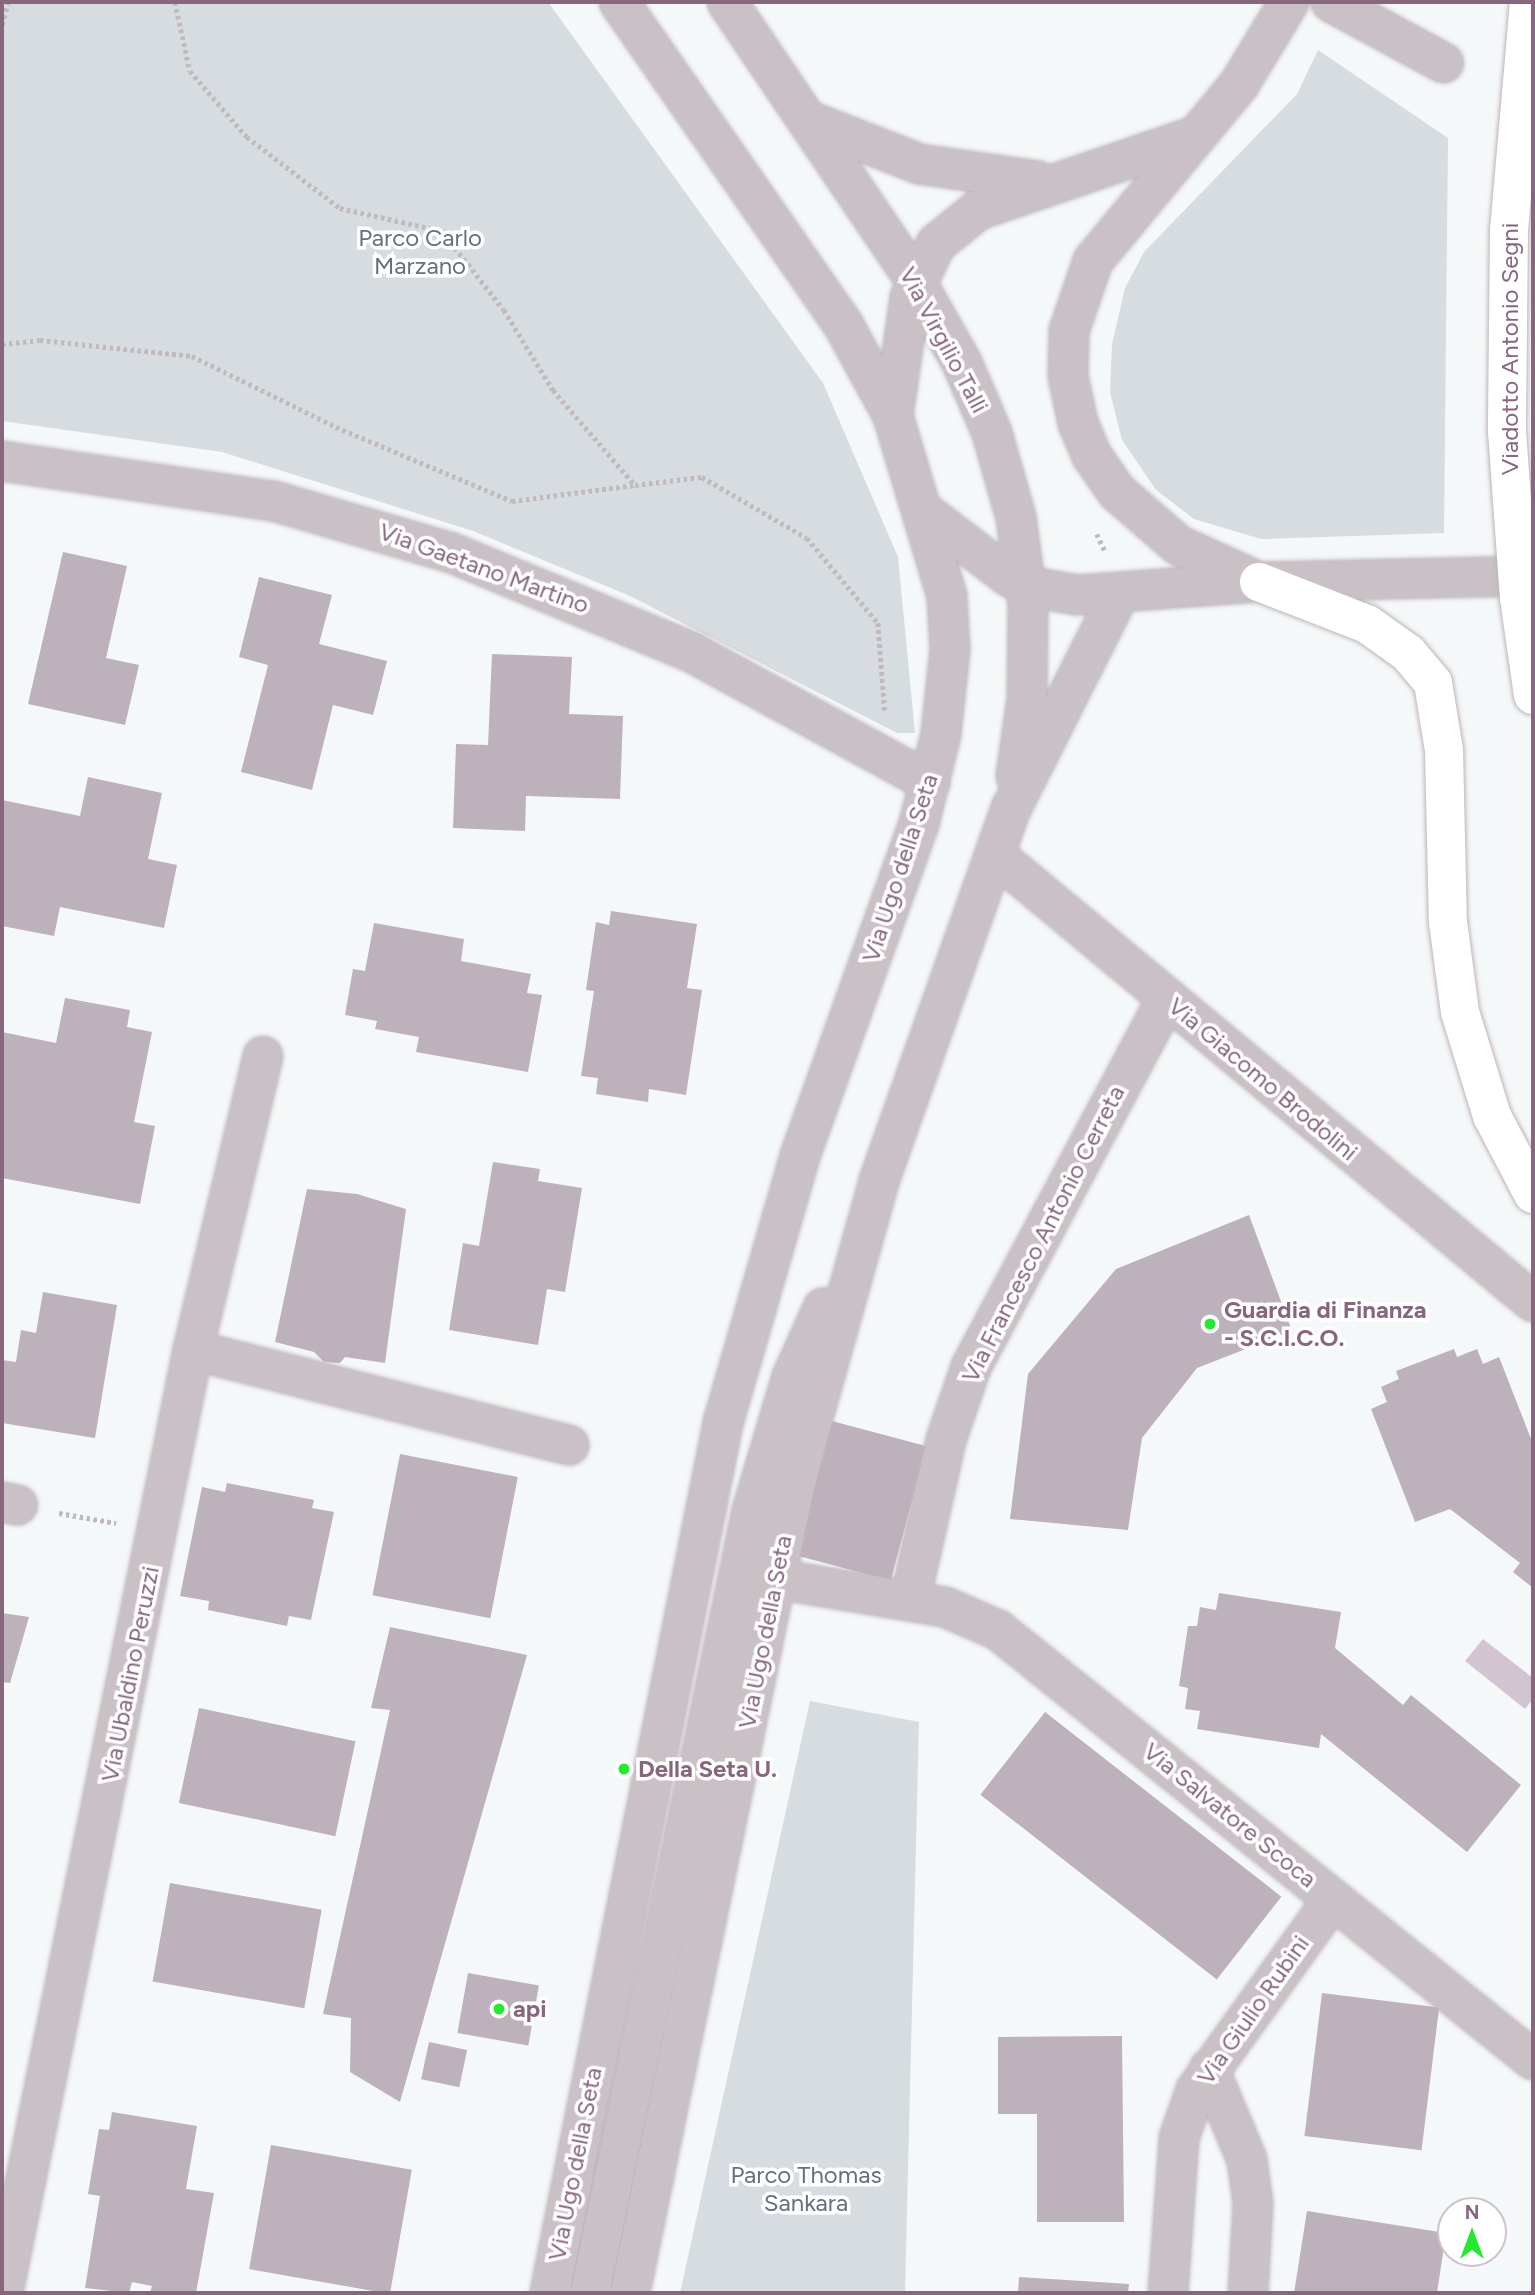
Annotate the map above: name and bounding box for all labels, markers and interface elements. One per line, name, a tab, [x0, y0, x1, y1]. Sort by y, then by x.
street label: Viadotto Antonio Segni	[1496, 223, 1524, 475]
park label: Parco Carlo Marzano	[358, 224, 482, 280]
street label: Via Virgilio Talli	[893, 262, 995, 418]
street label: Via Gaetano Martino	[375, 517, 593, 619]
street label: Via Ugo della Seta	[856, 770, 944, 966]
street label: Via Giacomo Brodolini	[1163, 991, 1363, 1167]
street label: Via Francesco Antonio Cerreta	[955, 1081, 1131, 1387]
place label: Guardia di Finanza - S.C.I.C.O.	[1224, 1296, 1427, 1352]
marker: Guardia di Finanza - S.C.I.C.O.	[1202, 1316, 1218, 1332]
street label: Via Ugo della Seta	[732, 1533, 798, 1731]
street label: Via Ubaldino Peruzzi	[95, 1564, 165, 1784]
street label: Via Salvatore Scoca	[1138, 1736, 1322, 1894]
place label: Della Seta U.	[638, 1755, 777, 1783]
marker: Della Seta U.	[616, 1761, 632, 1777]
street label: Via Giulio Rubini	[1191, 1930, 1315, 2090]
place label: api	[513, 1995, 547, 2023]
marker: api	[491, 2001, 507, 2017]
street label: Via Ugo della Seta	[542, 2065, 608, 2263]
park label: Parco Thomas Sankara	[730, 2161, 882, 2217]
north arrow	[1437, 2197, 1507, 2267]
text: N	[1465, 2201, 1479, 2224]

